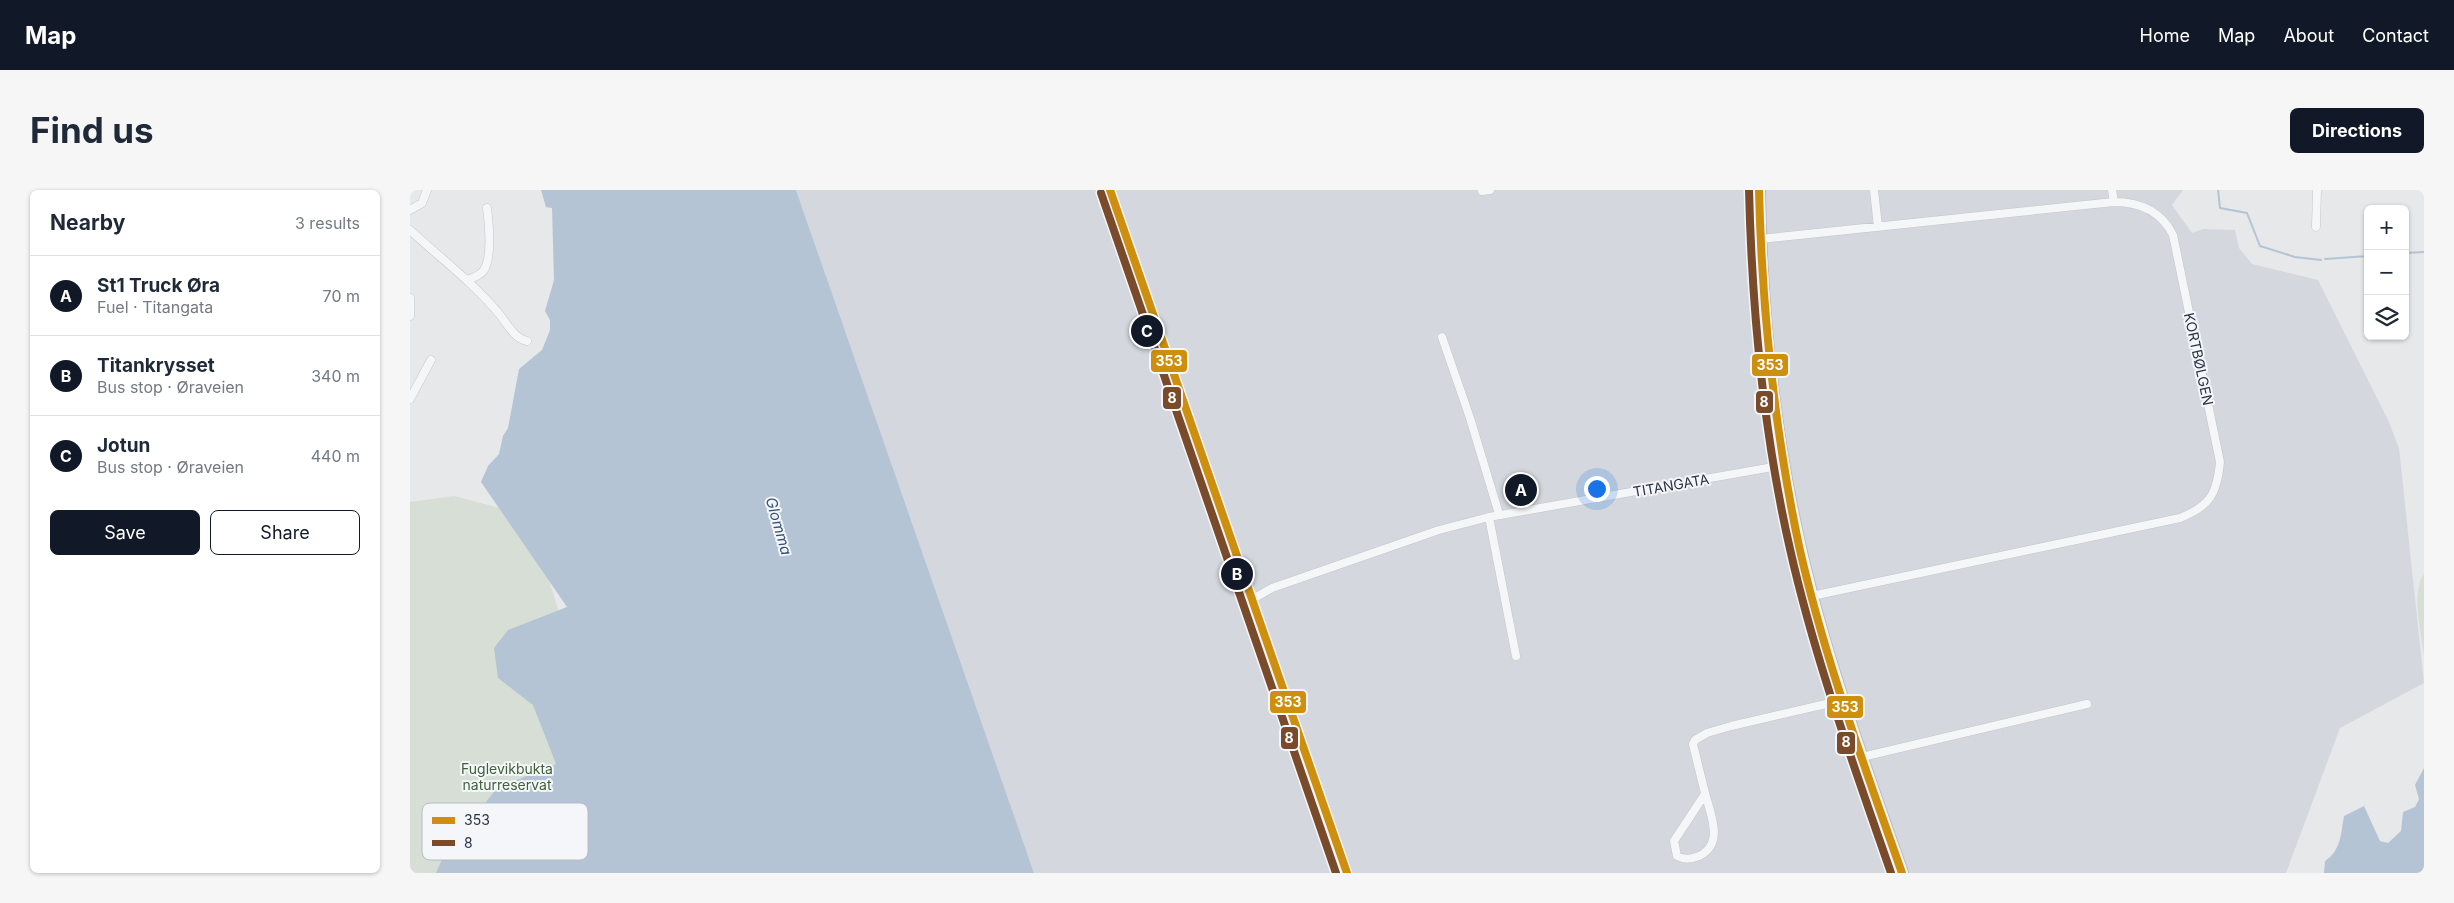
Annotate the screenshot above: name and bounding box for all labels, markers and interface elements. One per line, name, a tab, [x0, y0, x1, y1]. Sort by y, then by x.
text: Map	[25, 21, 76, 50]
text: Home	[2140, 25, 2190, 46]
text: Map	[2218, 25, 2255, 46]
text: About	[2283, 25, 2334, 46]
text: Contact	[2362, 25, 2429, 46]
button: Directions	[2290, 108, 2424, 153]
text: Find us	[30, 109, 154, 151]
map controls	[2364, 205, 2409, 340]
button: +	[2364, 205, 2409, 250]
text: Nearby	[50, 210, 125, 235]
text: 3 results	[295, 213, 360, 233]
button: −	[2364, 250, 2409, 295]
text: St1 Truck Øra	[97, 274, 220, 297]
text: A	[60, 286, 72, 306]
text: 70 m	[323, 286, 360, 306]
button: layers	[2364, 295, 2409, 340]
text: Fuel · Titangata	[97, 297, 213, 317]
street label: KORTBØLGEN	[2181, 311, 2217, 407]
pin: C	[1131, 312, 1163, 350]
line badge: 353	[1150, 349, 1188, 373]
text: 353	[1155, 352, 1183, 369]
line badge: 353	[1751, 353, 1789, 377]
text: Titankrysset	[97, 354, 215, 377]
text: 353	[1756, 356, 1784, 373]
text: B	[61, 366, 71, 386]
text: 340 m	[311, 366, 360, 386]
text: Bus stop · Øraveien	[97, 377, 244, 397]
line badge: 8	[1162, 386, 1182, 410]
text: 8	[1167, 389, 1177, 406]
line badge: 8	[1755, 390, 1774, 414]
text: 8	[1759, 393, 1769, 410]
text: Jotun	[97, 434, 150, 457]
text: C	[60, 446, 72, 466]
text: 440 m	[311, 446, 360, 466]
text: Bus stop · Øraveien	[97, 457, 244, 477]
street label: TITANGATA	[1632, 470, 1711, 500]
pin: A	[1505, 471, 1537, 509]
your location	[1584, 476, 1610, 502]
water label: Glomma	[762, 495, 796, 557]
button: Save	[50, 510, 200, 555]
button: Share	[210, 510, 360, 555]
pin: B	[1221, 555, 1253, 593]
line badge: 353	[1269, 690, 1307, 714]
text: 353	[1274, 693, 1302, 710]
line badge: 353	[1826, 695, 1864, 719]
text: 353	[1831, 698, 1859, 715]
line badge: 8	[1280, 726, 1299, 750]
text: 8	[1284, 729, 1294, 746]
line badge: 8	[1836, 731, 1856, 755]
text: 8	[1841, 733, 1851, 750]
park label: Fuglevikbukta naturreservat	[461, 760, 553, 793]
legend	[422, 803, 588, 860]
text: 353	[464, 811, 490, 828]
text: 8	[464, 834, 473, 851]

